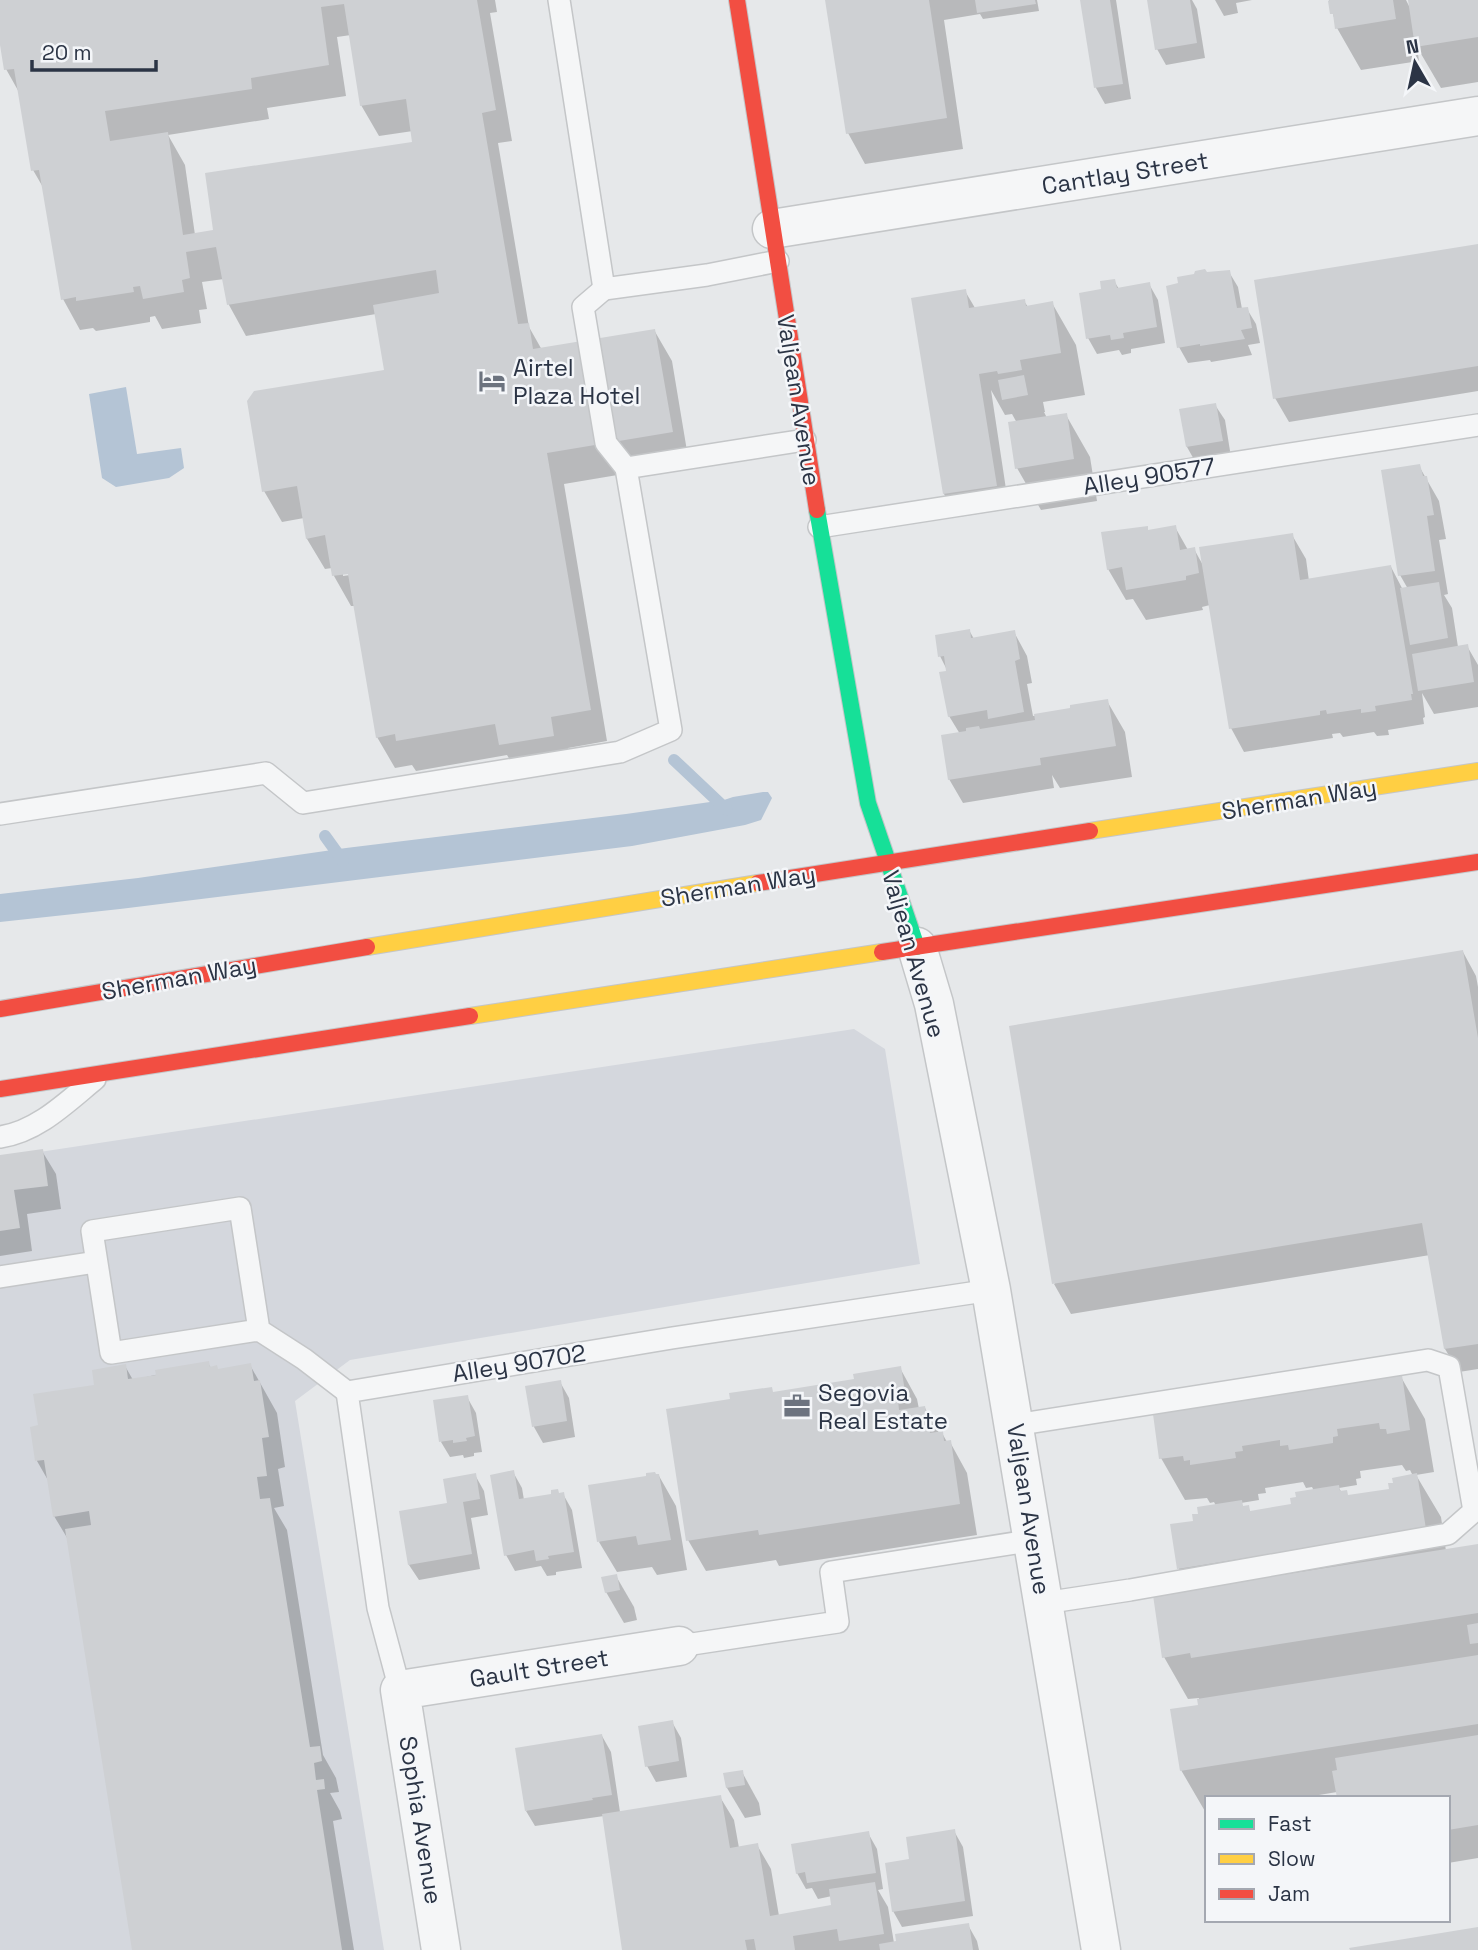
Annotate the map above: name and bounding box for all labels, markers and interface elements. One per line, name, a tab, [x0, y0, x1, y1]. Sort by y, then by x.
scale bar	[32, 28, 156, 72]
north arrow	[1380, 28, 1450, 98]
text: N	[1404, 33, 1421, 60]
text: 20 m	[42, 39, 92, 66]
street label: Cantlay Street	[1040, 145, 1210, 201]
street label: Valjean Avenue	[770, 312, 828, 488]
place label: Airtel Plaza Hotel	[513, 352, 640, 411]
hotel icon: Airtel Plaza Hotel	[477, 366, 507, 396]
street label: Alley 90577	[1081, 450, 1217, 502]
street label: Sherman Way	[1219, 771, 1379, 827]
street label: Sherman Way	[658, 858, 818, 914]
street label: Valjean Avenue	[875, 867, 953, 1041]
street label: Sherman Way	[99, 949, 259, 1007]
street label: Alley 90702	[450, 1337, 588, 1389]
place label: Segovia Real Estate	[818, 1377, 948, 1436]
office icon: Segovia Real Estate	[782, 1391, 812, 1421]
street label: Valjean Avenue	[1000, 1421, 1058, 1597]
street label: Gault Street	[467, 1642, 611, 1694]
street label: Sophia Avenue	[392, 1734, 450, 1906]
legend	[1205, 1796, 1450, 1922]
text: Fast	[1268, 1810, 1312, 1837]
text: Slow	[1268, 1845, 1316, 1872]
text: Jam	[1268, 1880, 1310, 1907]

